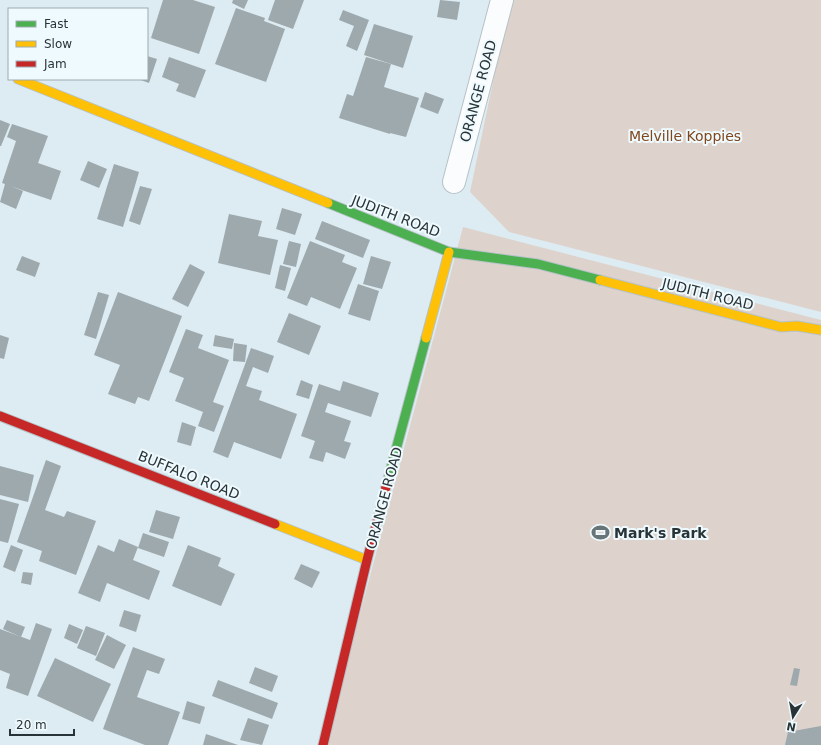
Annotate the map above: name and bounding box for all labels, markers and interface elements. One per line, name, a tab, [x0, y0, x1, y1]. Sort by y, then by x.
legend	[8, 8, 148, 80]
text: Fast	[44, 17, 68, 31]
text: Slow	[44, 37, 72, 51]
street label: ORANGE ROAD	[457, 38, 499, 144]
text: Jam	[43, 57, 67, 71]
park label: Melville Koppies	[629, 128, 741, 144]
street label: JUDITH ROAD	[348, 191, 443, 240]
street label: JUDITH ROAD	[660, 275, 755, 313]
street label: ORANGE ROAD	[363, 445, 405, 551]
street label: BUFFALO ROAD	[136, 447, 242, 503]
sports icon: Mark's Park	[591, 523, 611, 543]
place label: Mark's Park	[614, 525, 707, 541]
north arrow	[773, 697, 813, 737]
scale bar	[10, 711, 74, 737]
text: 20 m	[16, 718, 47, 732]
text: N	[785, 719, 797, 734]

